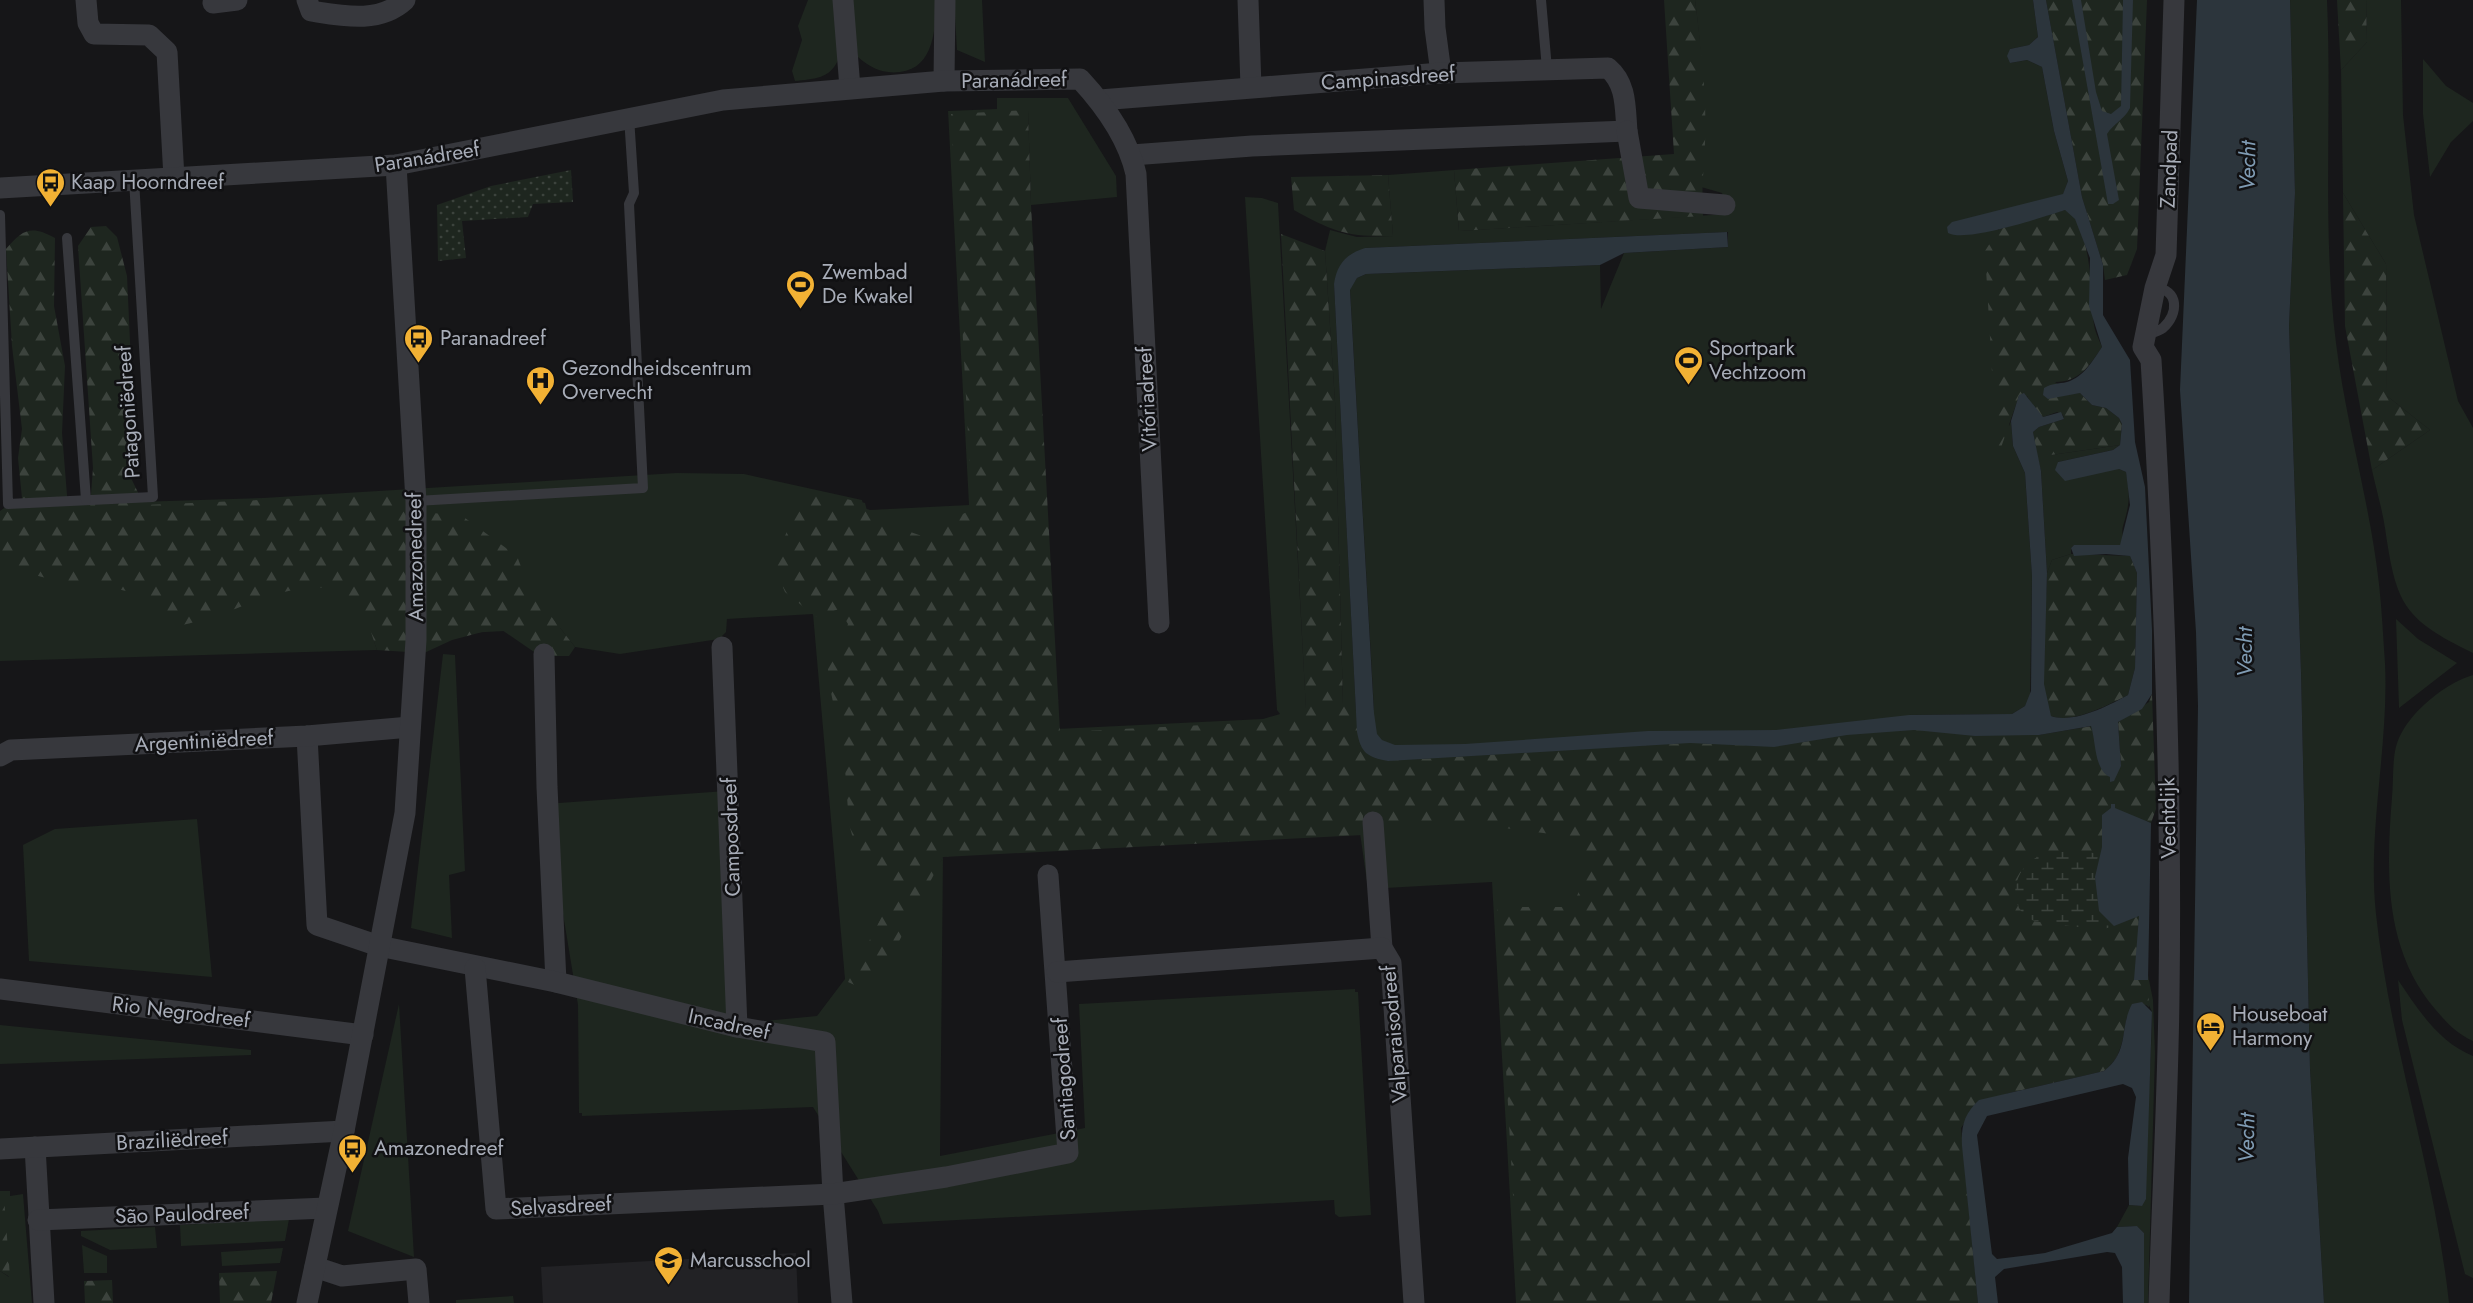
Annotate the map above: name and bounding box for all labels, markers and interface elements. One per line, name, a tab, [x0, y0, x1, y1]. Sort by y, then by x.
street label: Campinasdreef	[1320, 58, 1457, 98]
street label: Paranádreef	[961, 64, 1068, 96]
street label: Zandpad	[2153, 129, 2185, 209]
street label: Paranádreef	[372, 134, 483, 180]
water label: Vecht	[2231, 139, 2263, 191]
bus stop icon: Kaap Hoorndreef	[34, 166, 66, 208]
place label: Kaap Hoorndreef	[71, 167, 225, 197]
place label: Zwembad De Kwakel	[822, 257, 913, 311]
sports icon: Zwembad De Kwakel	[785, 268, 817, 310]
bus stop icon: Paranadreef	[403, 322, 435, 364]
place label: Paranadreef	[440, 323, 547, 353]
place label: Sportpark Vechtzoom	[1709, 333, 1807, 387]
street label: Patagoniëdreef	[108, 343, 148, 480]
sports icon: Sportpark Vechtzoom	[1672, 344, 1704, 386]
street label: Vitóriadreef	[1129, 345, 1165, 452]
place label: Gezondheidscentrum Overvecht	[562, 353, 752, 407]
hospital icon: Gezondheidscentrum Overvecht	[525, 364, 557, 406]
street label: Amazonedreef	[399, 491, 431, 622]
water label: Vecht	[2228, 625, 2260, 677]
street label: Argentiniëdreef	[134, 722, 275, 760]
street label: Camposdreef	[714, 776, 748, 897]
street label: Vechtdijk	[2152, 776, 2184, 859]
street label: Valparaisodreef	[1373, 963, 1415, 1104]
street label: Rio Negrodreef	[110, 989, 253, 1035]
place label: Houseboat Harmony	[2232, 999, 2327, 1053]
street label: Incadreef	[685, 1001, 774, 1047]
hotel icon: Houseboat Harmony	[2195, 1010, 2227, 1052]
street label: Santiagodreef	[1045, 1016, 1083, 1141]
water label: Vecht	[2230, 1111, 2262, 1163]
street label: Braziliëdreef	[115, 1122, 230, 1158]
bus stop icon: Amazonedreef	[337, 1132, 369, 1174]
place label: Amazonedreef	[374, 1133, 504, 1163]
street label: Selvasdreef	[510, 1188, 613, 1224]
street label: São Paulodreef	[114, 1197, 251, 1231]
school or university icon: Marcusschool	[653, 1244, 685, 1286]
place label: Marcusschool	[690, 1245, 811, 1275]

